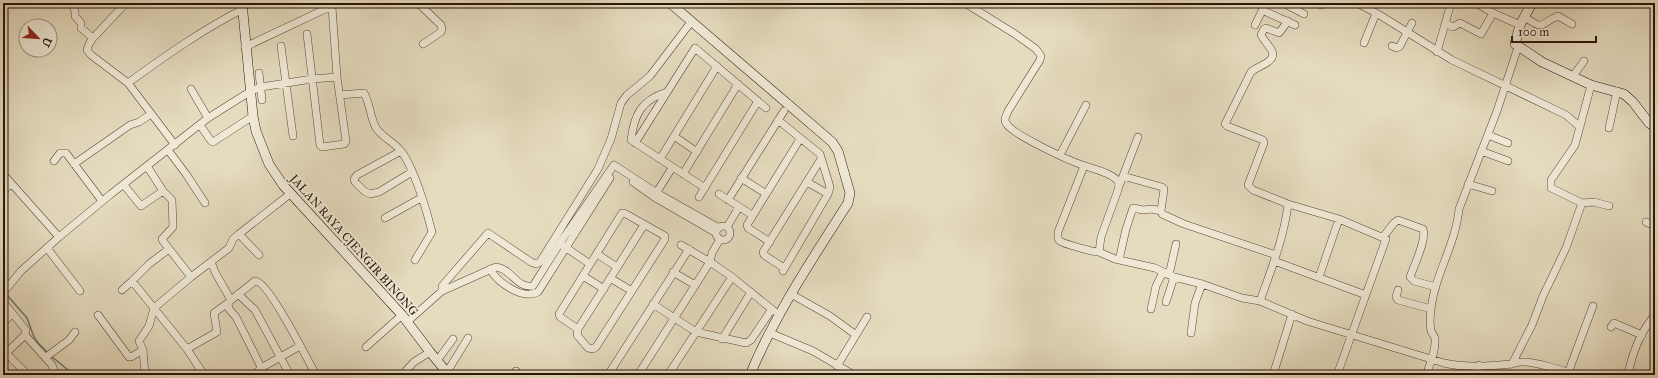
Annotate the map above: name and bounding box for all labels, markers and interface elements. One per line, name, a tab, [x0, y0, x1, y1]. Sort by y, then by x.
north arrow	[18, 18, 58, 58]
scale bar	[1512, 18, 1596, 44]
text: 100 m	[1518, 25, 1549, 39]
text: U	[39, 35, 54, 49]
street label: JALAN RAYA CJENGIR BINONG	[285, 170, 421, 319]

